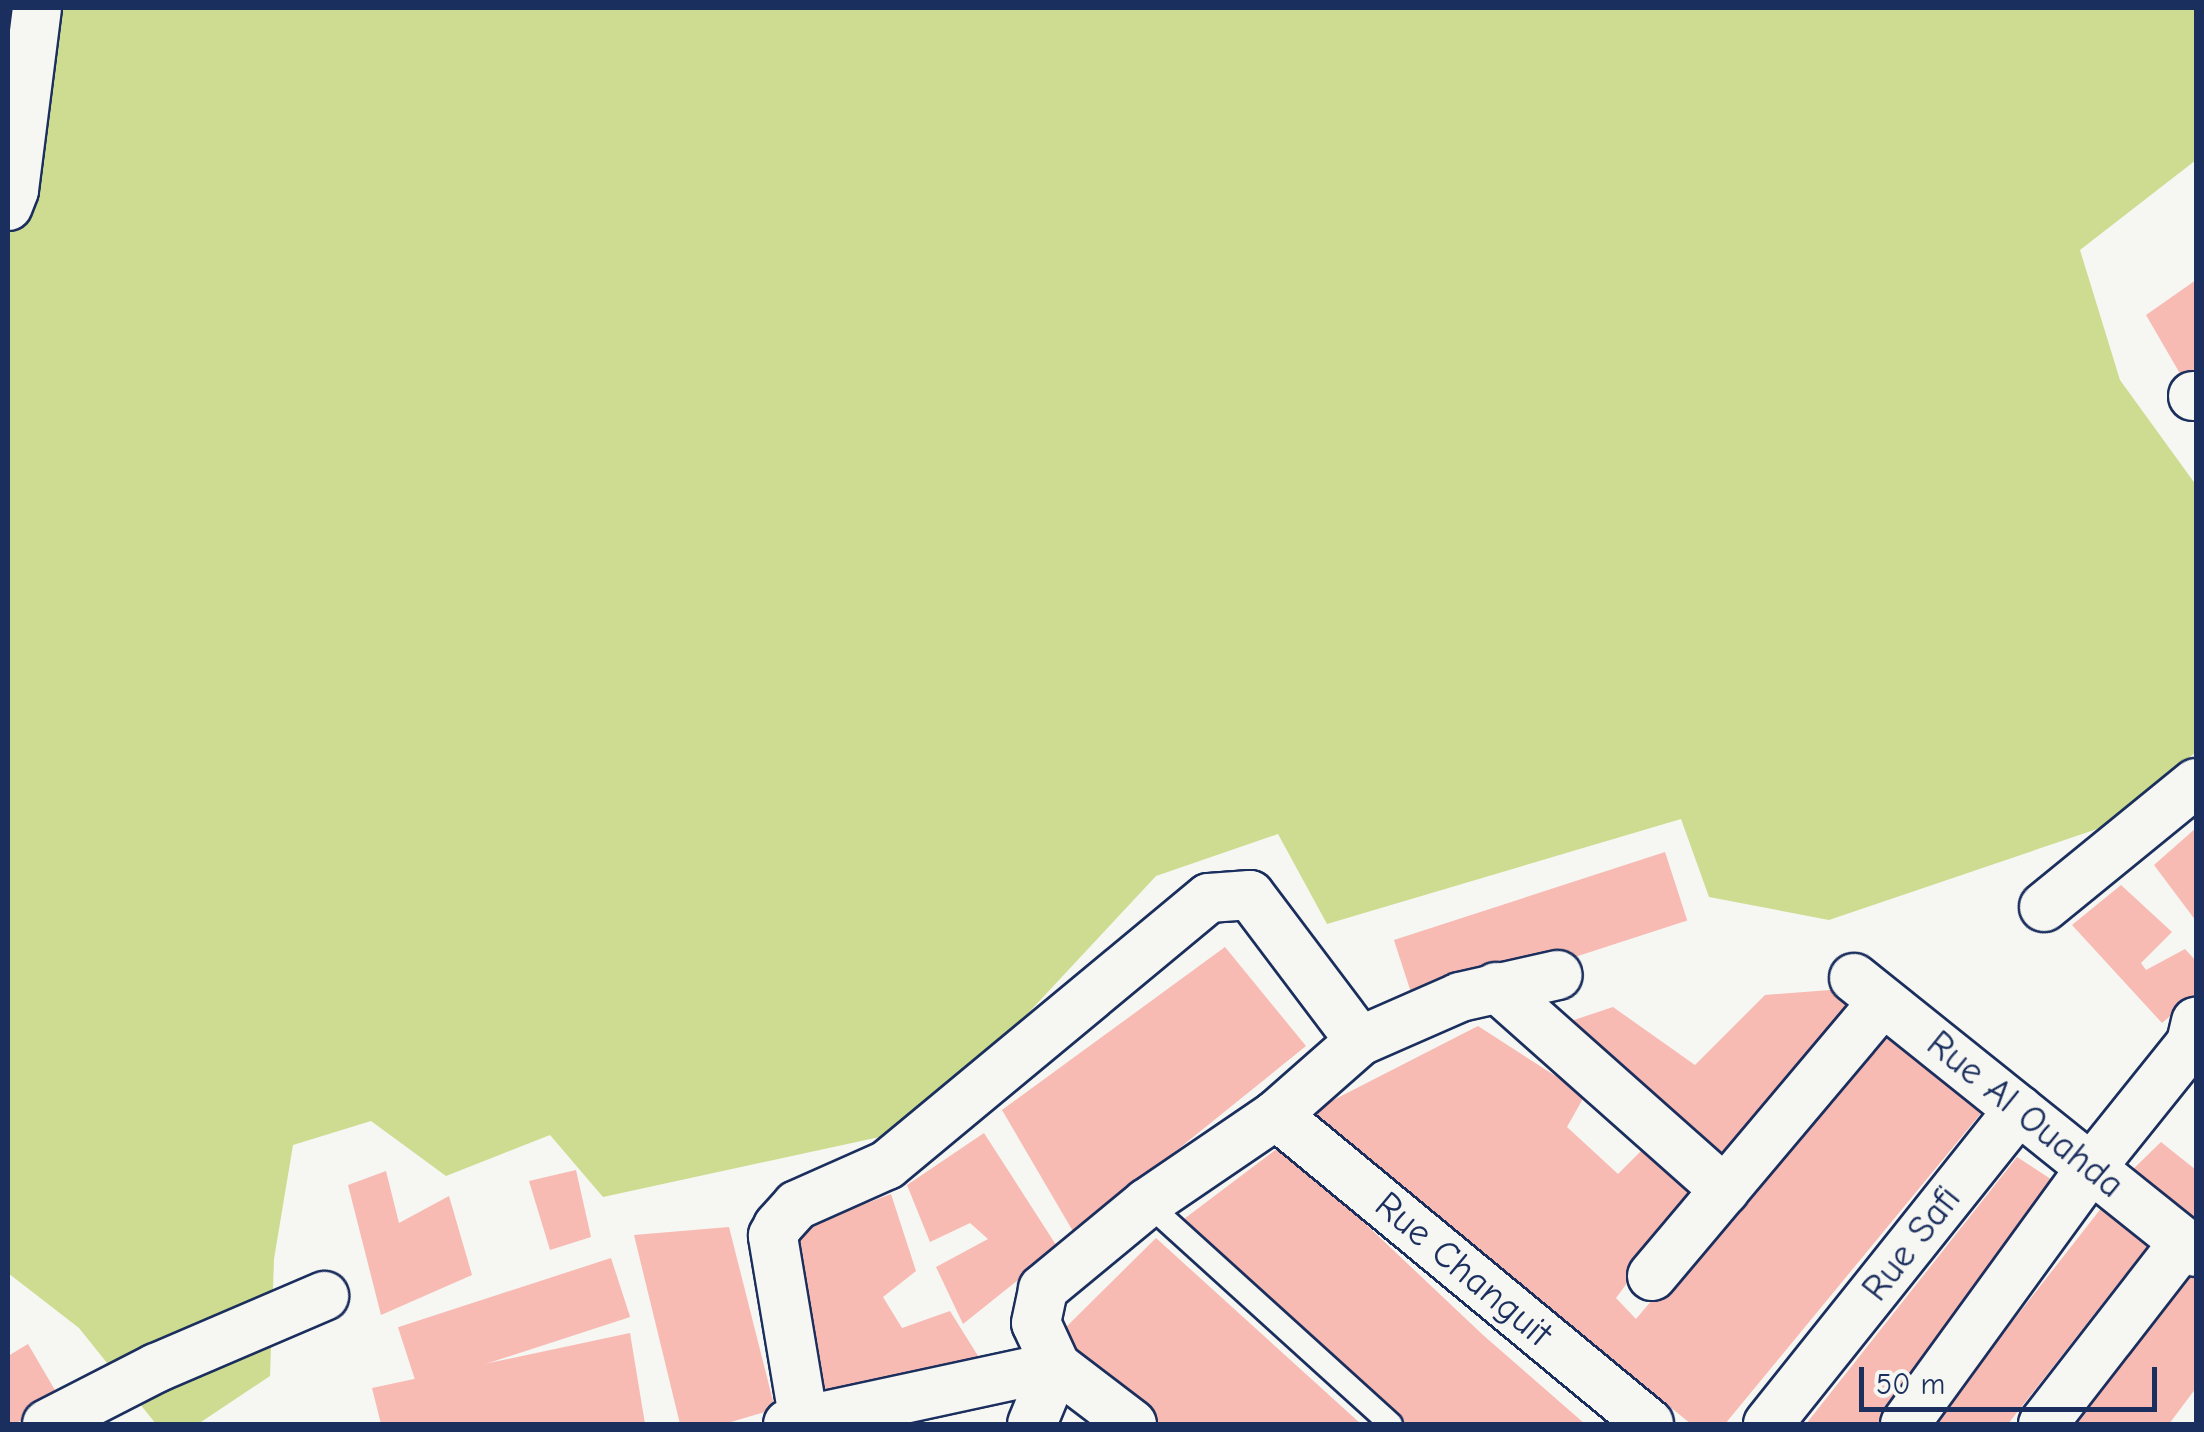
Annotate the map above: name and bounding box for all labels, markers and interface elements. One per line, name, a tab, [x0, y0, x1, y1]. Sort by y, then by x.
street label: Rue Al Ouahda	[1917, 1022, 2133, 1208]
street label: Rue Safi	[1853, 1177, 1971, 1311]
street label: Rue Changuit	[1365, 1183, 1561, 1357]
scale bar	[1864, 1347, 2162, 1409]
text: 50 m	[1876, 1367, 1945, 1402]

